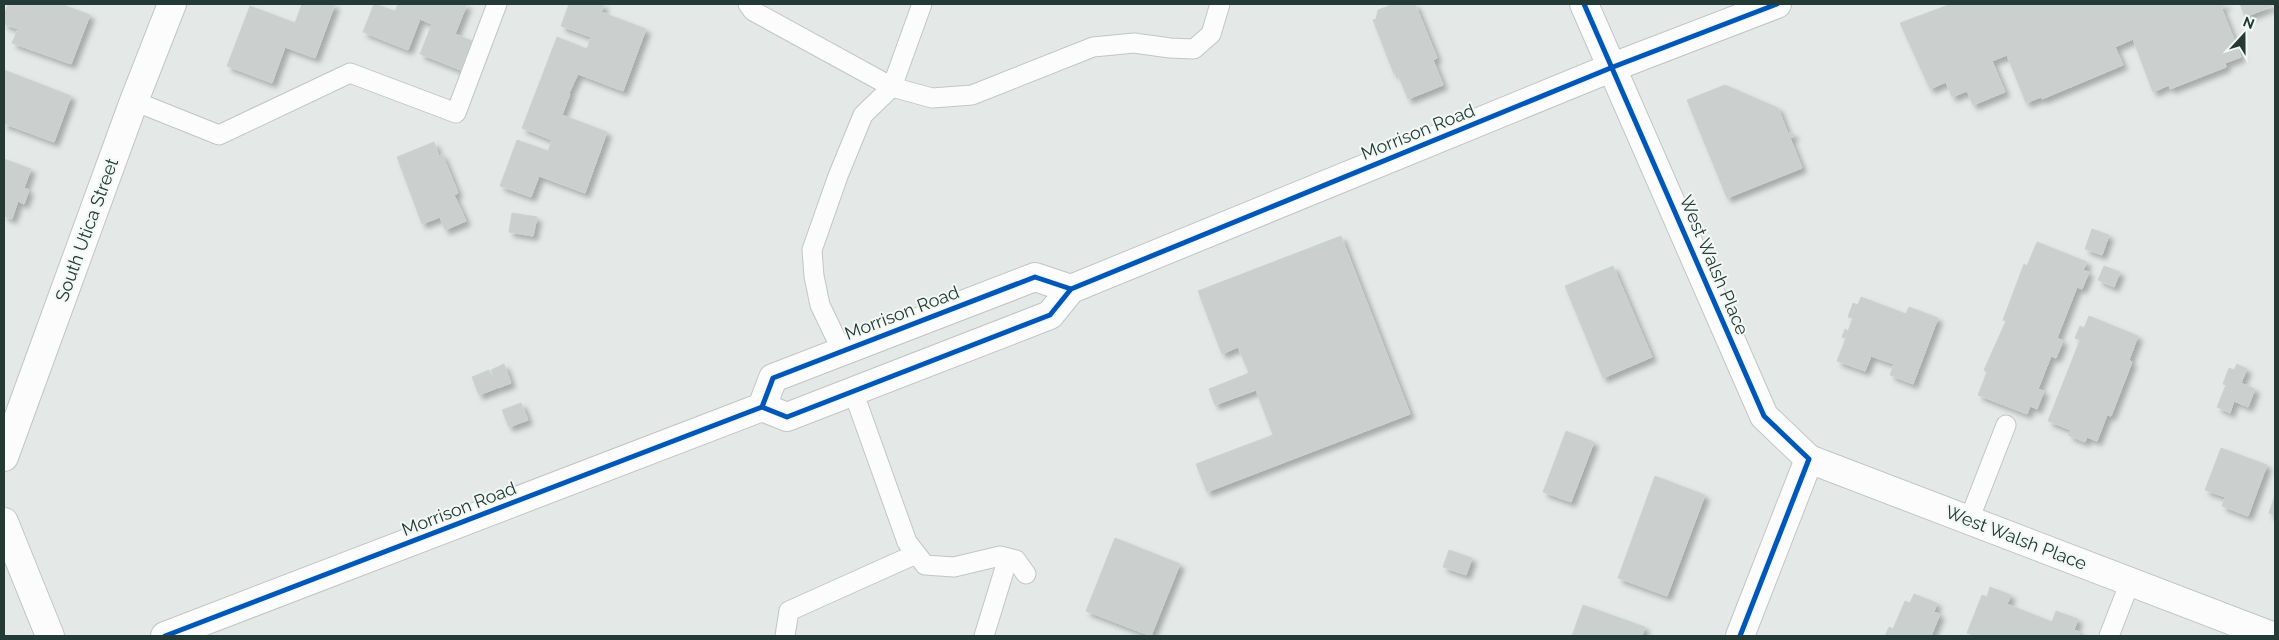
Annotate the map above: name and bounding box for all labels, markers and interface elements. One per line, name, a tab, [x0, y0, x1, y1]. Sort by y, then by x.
north arrow	[2219, 10, 2269, 60]
text: N	[2241, 13, 2257, 32]
street label: Morrison Road	[1358, 99, 1478, 164]
street label: South Utica Street	[51, 155, 122, 304]
street label: West Walsh Place	[1676, 192, 1753, 338]
street label: Morrison Road	[842, 281, 962, 344]
street label: Morrison Road	[399, 477, 519, 540]
street label: West Walsh Place	[1943, 501, 2090, 574]

